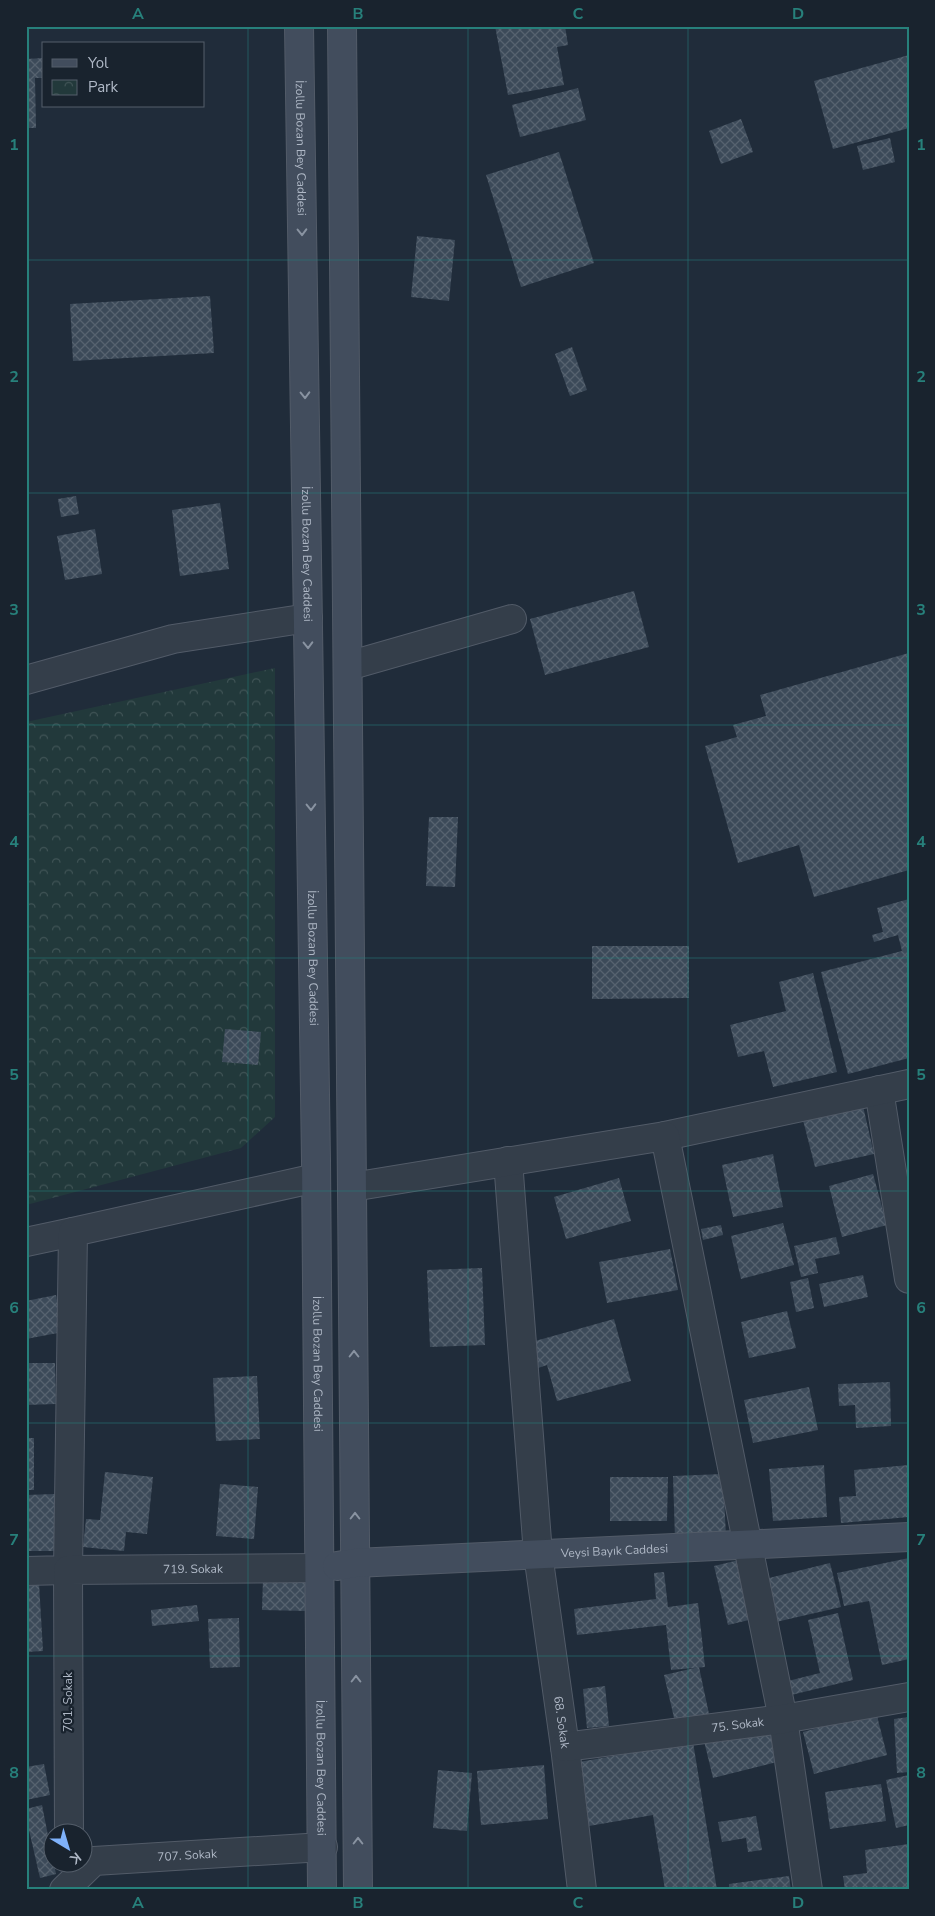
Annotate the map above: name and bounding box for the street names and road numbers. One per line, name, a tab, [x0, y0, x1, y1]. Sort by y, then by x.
street label: İzollu Bozan Bey Caddesi	[292, 80, 310, 216]
street label: İzollu Bozan Bey Caddesi	[298, 486, 316, 622]
street label: İzollu Bozan Bey Caddesi	[304, 890, 322, 1026]
street label: İzollu Bozan Bey Caddesi	[309, 1296, 326, 1432]
street label: Veysi Bayık Caddesi	[559, 1540, 668, 1561]
street label: 719. Sokak	[163, 1561, 224, 1577]
street label: 701. Sokak	[60, 1671, 76, 1732]
street label: 68. Sokak	[550, 1695, 573, 1750]
street label: İzollu Bozan Bey Caddesi	[312, 1700, 330, 1836]
street label: 75. Sokak	[710, 1713, 766, 1736]
street label: 707. Sokak	[157, 1845, 218, 1865]

